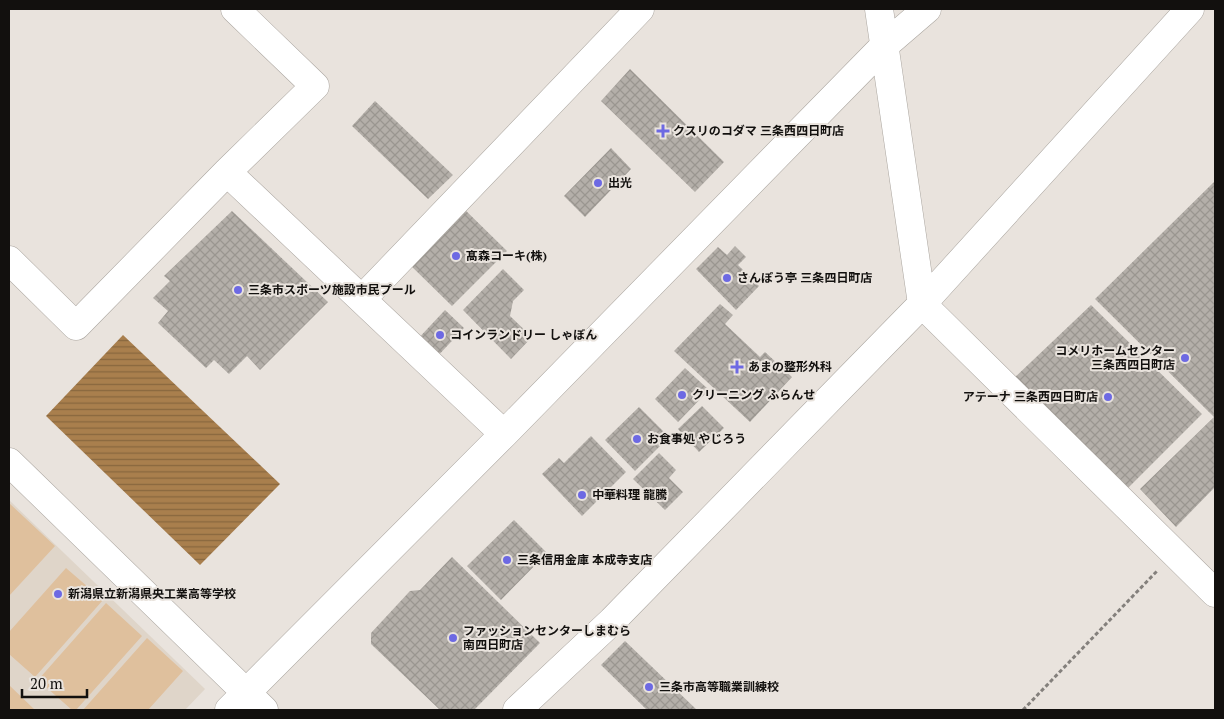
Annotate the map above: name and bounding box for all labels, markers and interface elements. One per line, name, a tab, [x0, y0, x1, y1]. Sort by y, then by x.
place label: クスリのコダマ 三条西四日町店	[673, 123, 844, 138]
marker: クスリのコダマ 三条西四日町店	[657, 125, 669, 137]
place label: 出光	[608, 175, 632, 190]
marker: 出光	[592, 177, 604, 189]
place label: 髙森コーキ(株)	[466, 248, 547, 263]
marker: 髙森コーキ(株)	[450, 250, 462, 262]
place label: さんぽう亭 三条四日町店	[737, 270, 872, 285]
marker: さんぽう亭 三条四日町店	[721, 272, 733, 284]
place label: 三条市スポーツ施設市民プール	[248, 282, 416, 297]
marker: 三条市スポーツ施設市民プール	[232, 284, 244, 296]
place label: コインランドリー しゃぼん	[450, 327, 597, 342]
marker: コインランドリー しゃぼん	[434, 329, 446, 341]
place label: コメリホームセンター 三条西四日町店	[1055, 343, 1175, 372]
marker: コメリホームセンター 三条西四日町店	[1179, 352, 1191, 364]
place label: あまの整形外科	[748, 359, 832, 374]
marker: あまの整形外科	[730, 360, 744, 374]
place label: クリーニング ふらんせ	[692, 387, 815, 402]
marker: クリーニング ふらんせ	[676, 389, 688, 401]
place label: アテーナ 三条西四日町店	[963, 389, 1098, 404]
marker: アテーナ 三条西四日町店	[1102, 391, 1114, 403]
place label: お食事処 やじろう	[647, 431, 746, 446]
marker: お食事処 やじろう	[631, 433, 643, 445]
place label: 中華料理 龍騰	[592, 487, 667, 502]
marker: 中華料理 龍騰	[576, 489, 588, 501]
place label: 三条信用金庫 本成寺支店	[517, 552, 652, 567]
marker: 三条信用金庫 本成寺支店	[501, 554, 513, 566]
place label: 新潟県立新潟県央工業高等学校	[68, 586, 236, 601]
marker: 新潟県立新潟県央工業高等学校	[52, 588, 64, 600]
place label: ファッションセンターしまむら 南四日町店	[463, 623, 631, 652]
marker: ファッションセンターしまむら 南四日町店	[447, 632, 459, 644]
scale bar	[22, 666, 88, 698]
text: 20 m	[30, 673, 63, 693]
place label: 三条市高等職業訓練校	[659, 679, 779, 694]
marker: 三条市高等職業訓練校	[643, 681, 655, 693]

